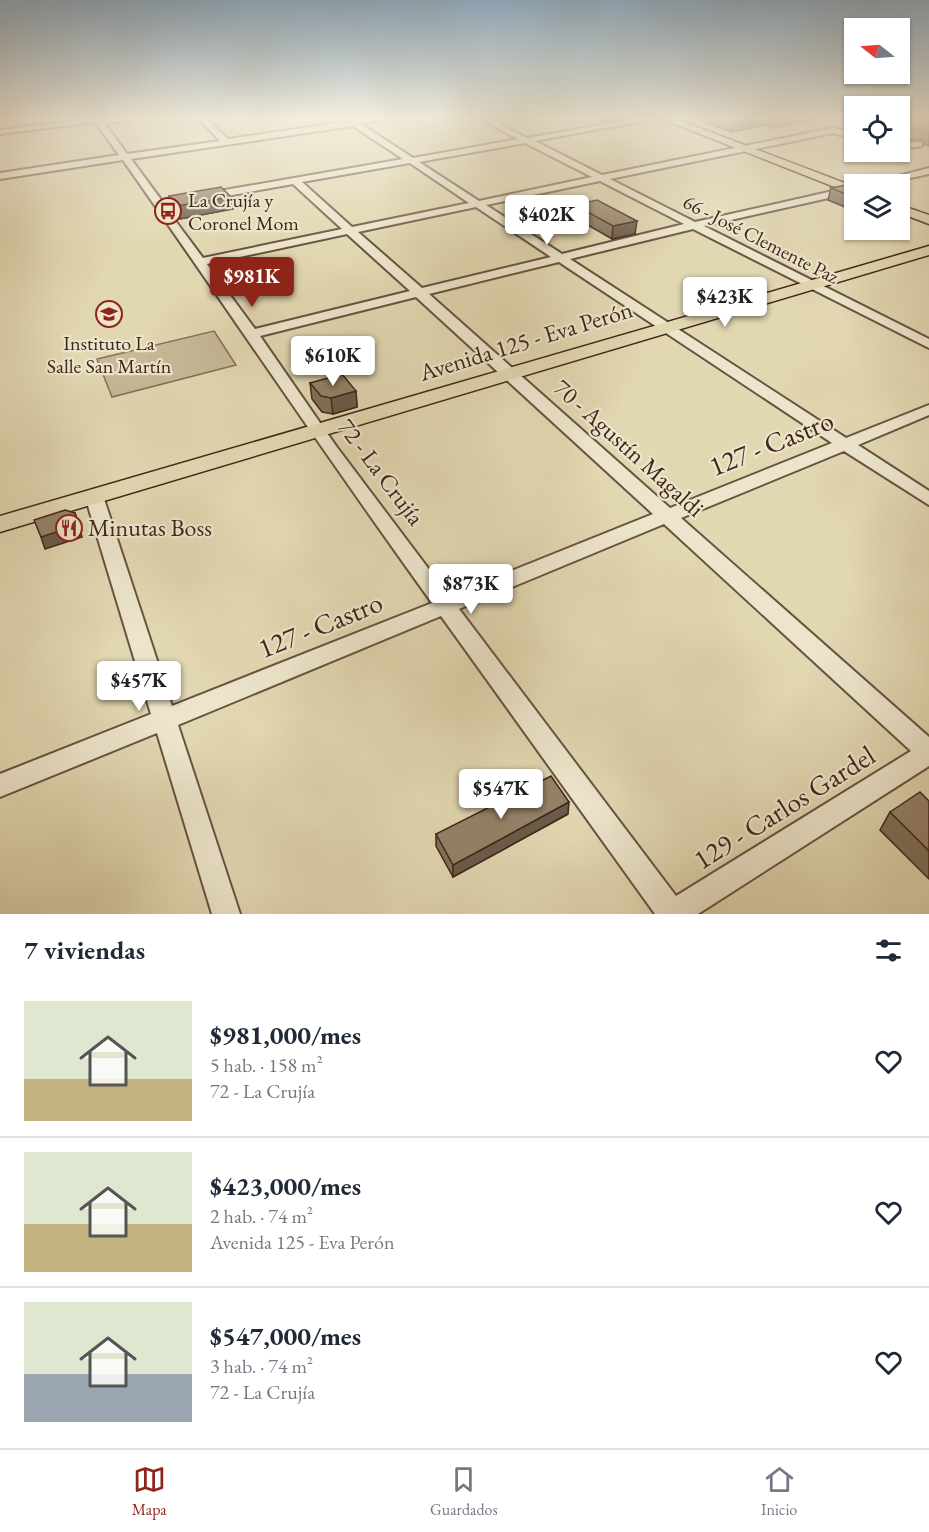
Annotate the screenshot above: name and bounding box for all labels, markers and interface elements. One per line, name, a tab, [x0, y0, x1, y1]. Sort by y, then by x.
north arrow	[844, 18, 910, 84]
map controls	[844, 18, 910, 240]
button: locate	[844, 96, 910, 162]
button: layers	[844, 174, 910, 240]
place label: La Crujía y Coronel Mom	[188, 187, 299, 236]
street label: 66 - José Clemente Paz	[679, 188, 844, 290]
pin: $402K	[505, 195, 589, 246]
bus stop icon: La Crujía y Coronel Mom	[153, 196, 183, 226]
text: $402K	[519, 201, 575, 227]
pin: $981K	[210, 257, 294, 308]
text: $981K	[224, 263, 280, 289]
pin: $423K	[683, 277, 767, 328]
text: $423K	[697, 283, 753, 309]
street label: Avenida 125 - Eva Perón	[415, 293, 637, 388]
school or university icon: Instituto La Salle San Martín	[94, 299, 124, 329]
place label: Instituto La Salle San Martín	[47, 330, 172, 379]
pin: $610K	[291, 336, 375, 387]
text: $610K	[305, 342, 361, 368]
street label: 70 - Agustín Magaldi	[548, 372, 711, 523]
street label: 127 - Castro	[703, 402, 839, 484]
street label: 72 - La Crujía	[331, 412, 432, 532]
place label: Minutas Boss	[88, 512, 212, 543]
restaurant icon: Minutas Boss	[54, 513, 84, 543]
pin: $873K	[429, 564, 513, 615]
text: $873K	[443, 570, 499, 596]
street label: 127 - Castro	[252, 584, 388, 666]
pin: $457K	[97, 661, 181, 712]
text: $457K	[111, 667, 167, 693]
street label: 129 - Carlos Gardel	[686, 737, 882, 877]
pin: $547K	[459, 769, 543, 820]
text: $547K	[473, 775, 529, 801]
text: 7 viviendas	[24, 933, 145, 967]
icon: filters	[872, 934, 905, 967]
text: $981,000/mes	[210, 1018, 361, 1052]
icon: home	[72, 1025, 144, 1097]
icon: heart	[872, 1045, 905, 1078]
text: 5 hab. · 158 m²	[210, 1052, 323, 1078]
text: 72 - La Crujía	[210, 1078, 315, 1104]
text: $423,000/mes	[210, 1169, 361, 1203]
icon: home	[72, 1176, 144, 1248]
icon: heart	[872, 1196, 905, 1229]
text: 2 hab. · 74 m²	[210, 1203, 313, 1229]
text: Avenida 125 - Eva Perón	[210, 1229, 394, 1255]
text: $547,000/mes	[210, 1319, 361, 1353]
icon: home	[72, 1326, 144, 1398]
icon: heart	[872, 1346, 905, 1379]
text: 3 hab. · 74 m²	[210, 1353, 313, 1379]
text: 72 - La Crujía	[210, 1379, 315, 1405]
tab: Mapa	[132, 1463, 167, 1520]
tab: Guardados	[430, 1463, 498, 1520]
tab: Inicio	[761, 1463, 797, 1520]

